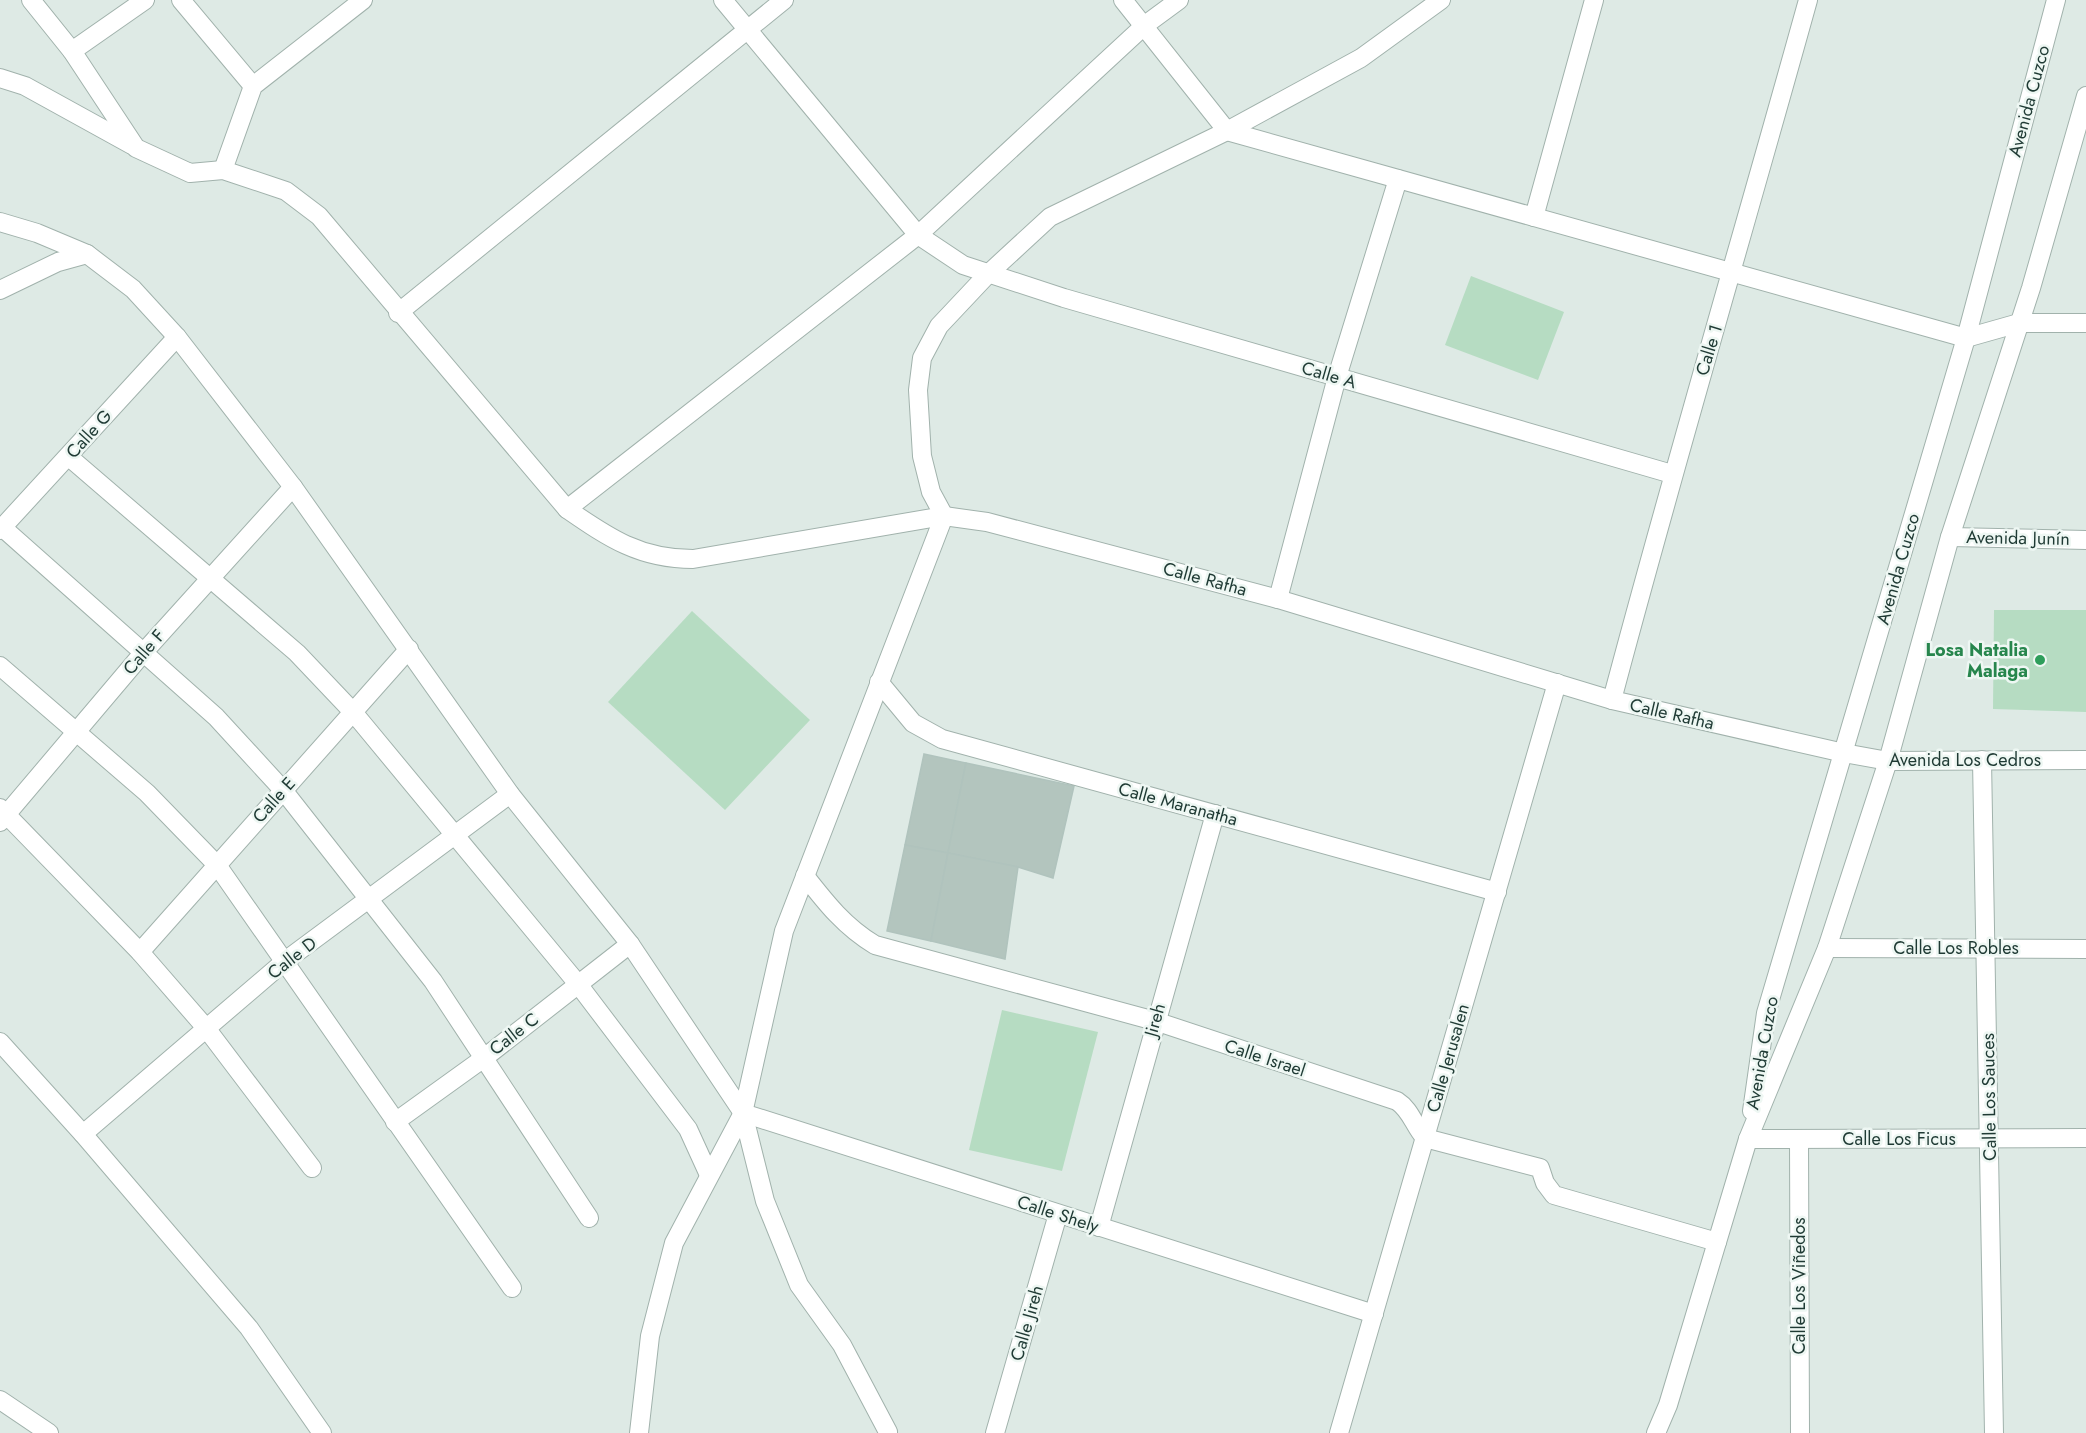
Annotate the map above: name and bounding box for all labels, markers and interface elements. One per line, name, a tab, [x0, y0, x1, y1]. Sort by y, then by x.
street label: Avenida Cuzco	[2002, 42, 2056, 160]
street label: Calle 1	[1689, 321, 1729, 379]
street label: Calle A	[1299, 355, 1360, 395]
street label: Calle G	[60, 404, 118, 464]
street label: Avenida Cuzco	[1870, 510, 1926, 628]
street label: Avenida Junín	[1966, 524, 2070, 552]
street label: Calle Rafha	[1160, 555, 1250, 603]
street label: Calle F	[117, 623, 171, 681]
place label: Losa Natalia Malaga	[1926, 637, 2028, 684]
marker: Losa Natalia Malaga	[2033, 653, 2047, 667]
street label: Calle Rafha	[1627, 692, 1717, 736]
street label: Avenida Los Cedros	[1889, 747, 2041, 773]
street label: Calle E	[246, 771, 302, 829]
street label: Calle Maranatha	[1115, 776, 1241, 832]
street label: Calle D	[262, 930, 322, 986]
street label: Calle Los Robles	[1893, 935, 2019, 961]
street label: Avenida Cuzco	[1739, 994, 1785, 1112]
street label: Jireh	[1137, 1000, 1172, 1042]
street label: Calle Jerusalen	[1420, 1001, 1476, 1115]
street label: Calle C	[484, 1006, 544, 1062]
street label: Calle Israel	[1221, 1033, 1309, 1083]
street label: Calle Los Sauces	[1975, 1033, 2003, 1161]
street label: Calle Los Ficus	[1842, 1126, 1956, 1152]
street label: Calle Shely	[1014, 1189, 1102, 1239]
street label: Calle Los Viñedos	[1786, 1217, 1812, 1355]
street label: Calle Jireh	[1004, 1282, 1050, 1364]

